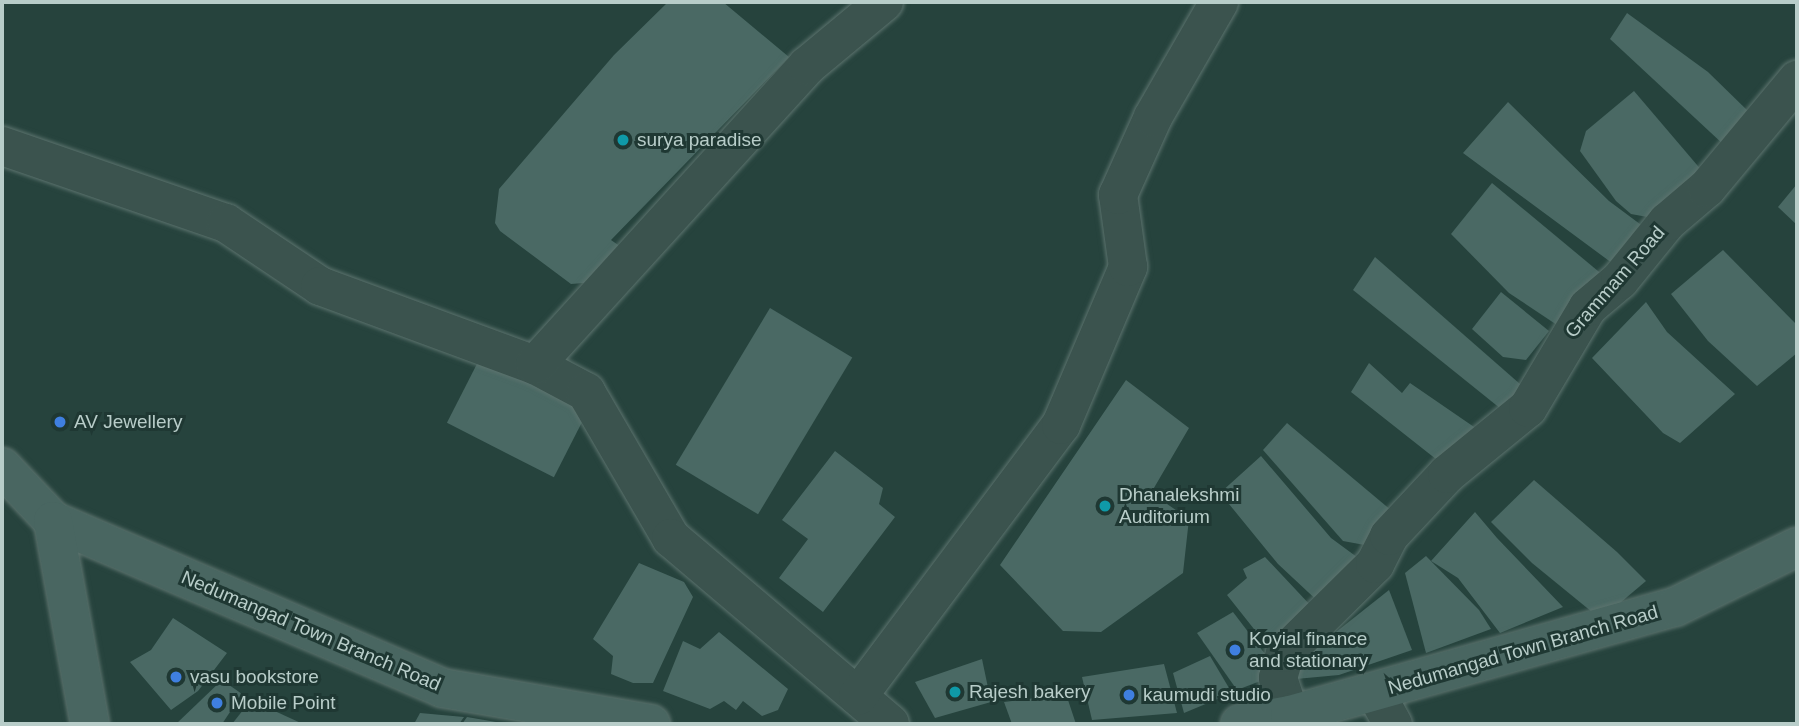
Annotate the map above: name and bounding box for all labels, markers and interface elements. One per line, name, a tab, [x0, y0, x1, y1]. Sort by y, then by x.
place label: surya paradise	[637, 129, 762, 151]
marker: surya paradise	[615, 132, 631, 148]
street label: Grammam Road	[1560, 222, 1670, 342]
place label: AV Jewellery	[74, 411, 182, 433]
marker: AV Jewellery	[52, 414, 68, 430]
place label: Dhanalekshmi Auditorium	[1119, 484, 1239, 528]
marker: Dhanalekshmi Auditorium	[1097, 498, 1113, 514]
street label: Nedumangad Town Branch Road	[178, 566, 444, 696]
street label: Nedumangad Town Branch Road	[1385, 600, 1661, 700]
place label: Koyial finance and stationary	[1249, 628, 1368, 672]
marker: Koyial finance and stationary	[1227, 642, 1243, 658]
place label: vasu bookstore	[190, 666, 319, 688]
marker: vasu bookstore	[168, 669, 184, 685]
place label: Rajesh bakery	[969, 681, 1090, 703]
marker: Rajesh bakery	[947, 684, 963, 700]
place label: kaumudi studio	[1143, 684, 1271, 706]
marker: kaumudi studio	[1121, 687, 1137, 703]
place label: Mobile Point	[231, 692, 336, 714]
marker: Mobile Point	[209, 695, 225, 711]

